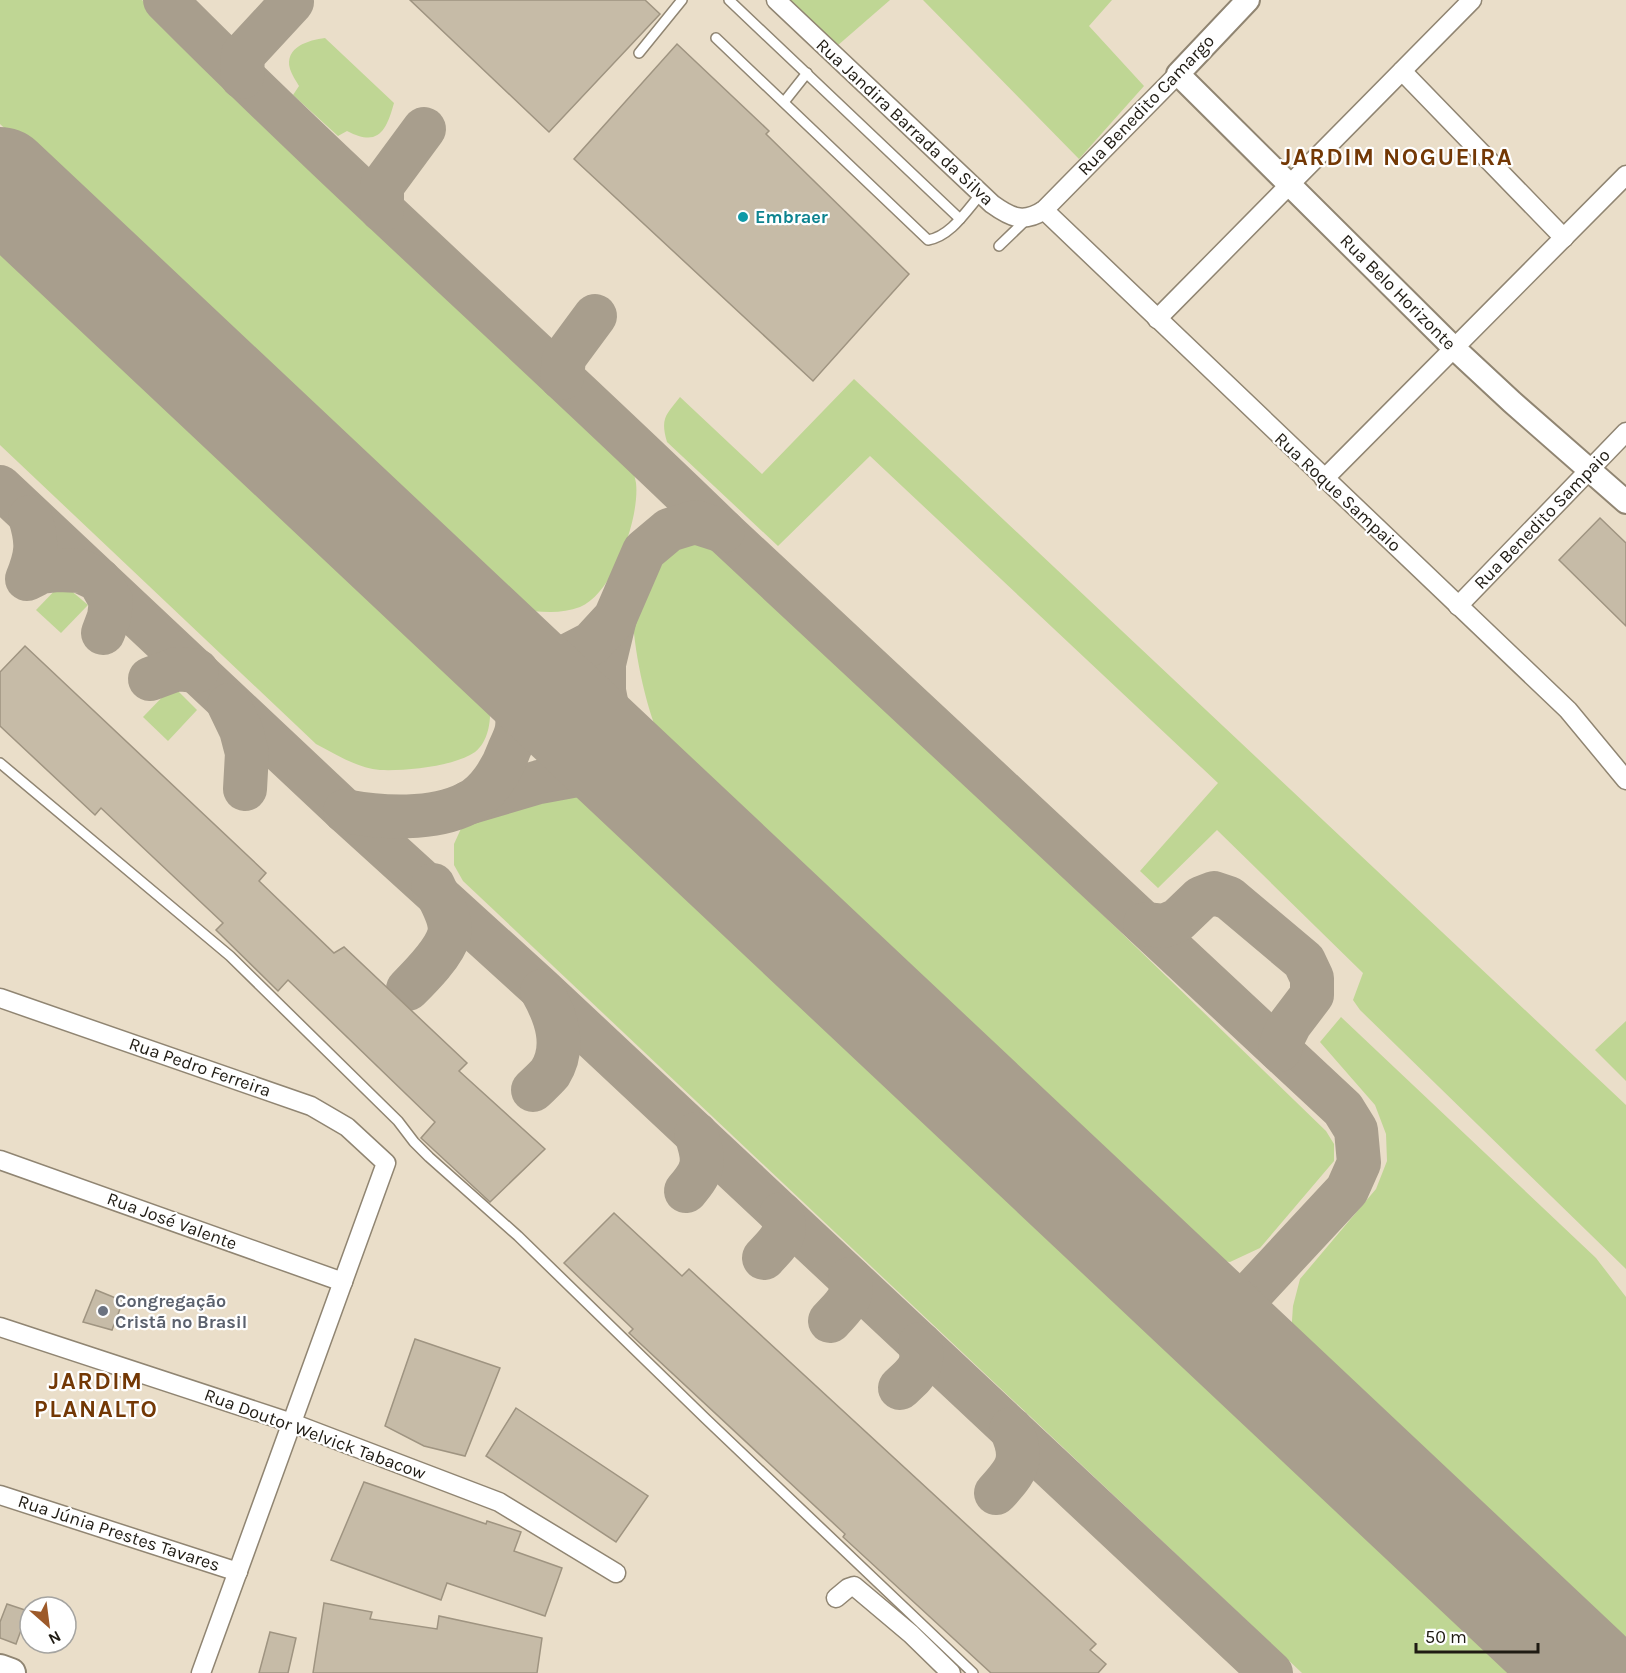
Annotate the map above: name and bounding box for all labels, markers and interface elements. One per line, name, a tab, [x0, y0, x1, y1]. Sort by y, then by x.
street label: Rua Benedito Camargo	[1073, 30, 1219, 180]
street label: Rua Jandira Barrada da Silva	[812, 34, 998, 210]
district label: JARDIM NOGUEIRA	[1281, 143, 1513, 171]
place label: Embraer	[755, 206, 828, 228]
marker: Embraer	[736, 210, 750, 224]
street label: Rua Belo Horizonte	[1336, 230, 1460, 354]
street label: Rua Roque Sampaio	[1270, 428, 1406, 556]
street label: Rua Benedito Sampaio	[1469, 444, 1615, 594]
street label: Rua Pedro Ferreira	[126, 1032, 274, 1102]
street label: Rua José Valente	[104, 1187, 240, 1255]
place label: Congregação Cristã no Brasil	[115, 1290, 247, 1333]
marker: Congregação Cristã no Brasil	[96, 1304, 110, 1318]
district label: JARDIM PLANALTO	[34, 1367, 158, 1423]
street label: Rua Doutor Welvick Tabacow	[201, 1384, 429, 1484]
street label: Rua Júnia Prestes Tavares	[15, 1490, 223, 1576]
north arrow	[18, 1595, 78, 1655]
scale bar	[1416, 1616, 1538, 1654]
text: 50 m	[1425, 1626, 1467, 1648]
text: N	[45, 1627, 64, 1649]

